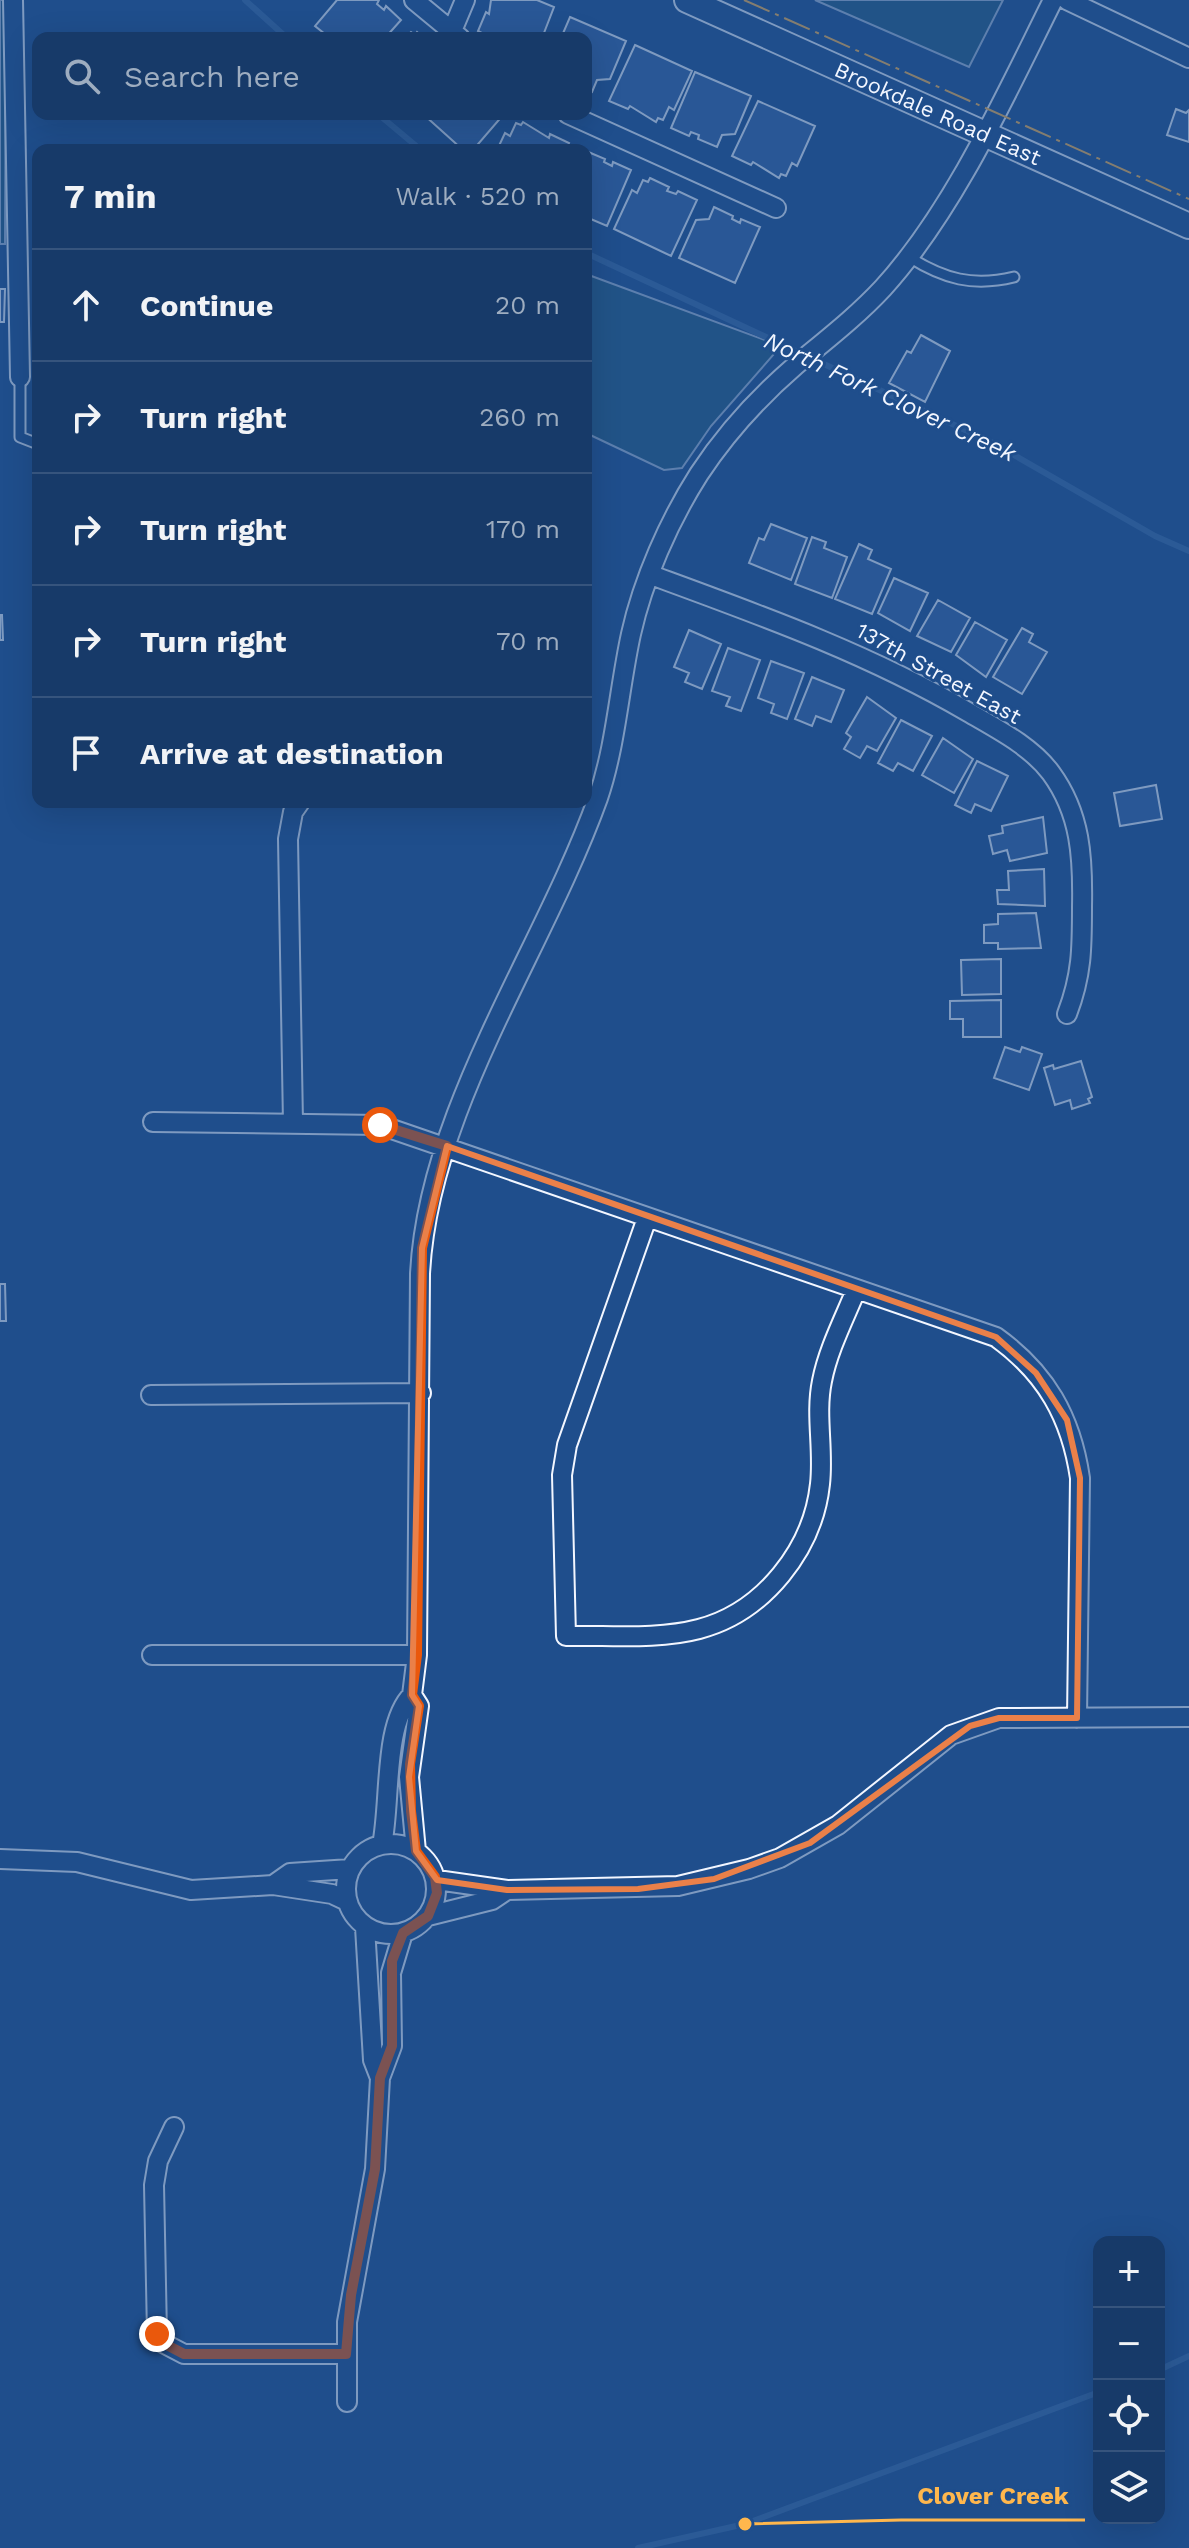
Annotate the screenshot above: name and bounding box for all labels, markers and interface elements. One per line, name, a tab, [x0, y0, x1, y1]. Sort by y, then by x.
search box	[32, 32, 592, 120]
icon: search	[60, 54, 104, 98]
street label: Brookdale Road East	[831, 57, 1045, 170]
text: Search here	[124, 59, 300, 94]
text: 7 min	[64, 176, 157, 216]
text: Walk · 520 m	[395, 181, 560, 211]
icon: ahead	[64, 283, 108, 327]
text: Continue	[140, 288, 273, 323]
text: 20 m	[495, 290, 560, 320]
water label: North Fork Clover Creek	[760, 326, 1021, 468]
icon: right	[64, 395, 108, 439]
text: Turn right	[140, 400, 286, 435]
text: 260 m	[479, 402, 560, 432]
icon: right	[64, 507, 108, 551]
text: Turn right	[140, 512, 286, 547]
text: 170 m	[486, 514, 560, 544]
street label: 137th Street East	[852, 618, 1025, 729]
icon: right	[64, 619, 108, 663]
text: Turn right	[140, 624, 286, 659]
text: 70 m	[496, 626, 560, 656]
icon: arrive	[64, 731, 108, 775]
text: Arrive at destination	[140, 736, 444, 771]
route start	[362, 1107, 398, 1143]
map controls	[1093, 2236, 1165, 2524]
button: +	[1093, 2236, 1165, 2308]
button: −	[1093, 2308, 1165, 2380]
route end	[139, 2316, 175, 2352]
button: locate	[1093, 2380, 1165, 2452]
button: layers	[1093, 2452, 1165, 2524]
callout: Clover Creek	[901, 2472, 1085, 2520]
text: Clover Creek	[917, 2482, 1069, 2510]

